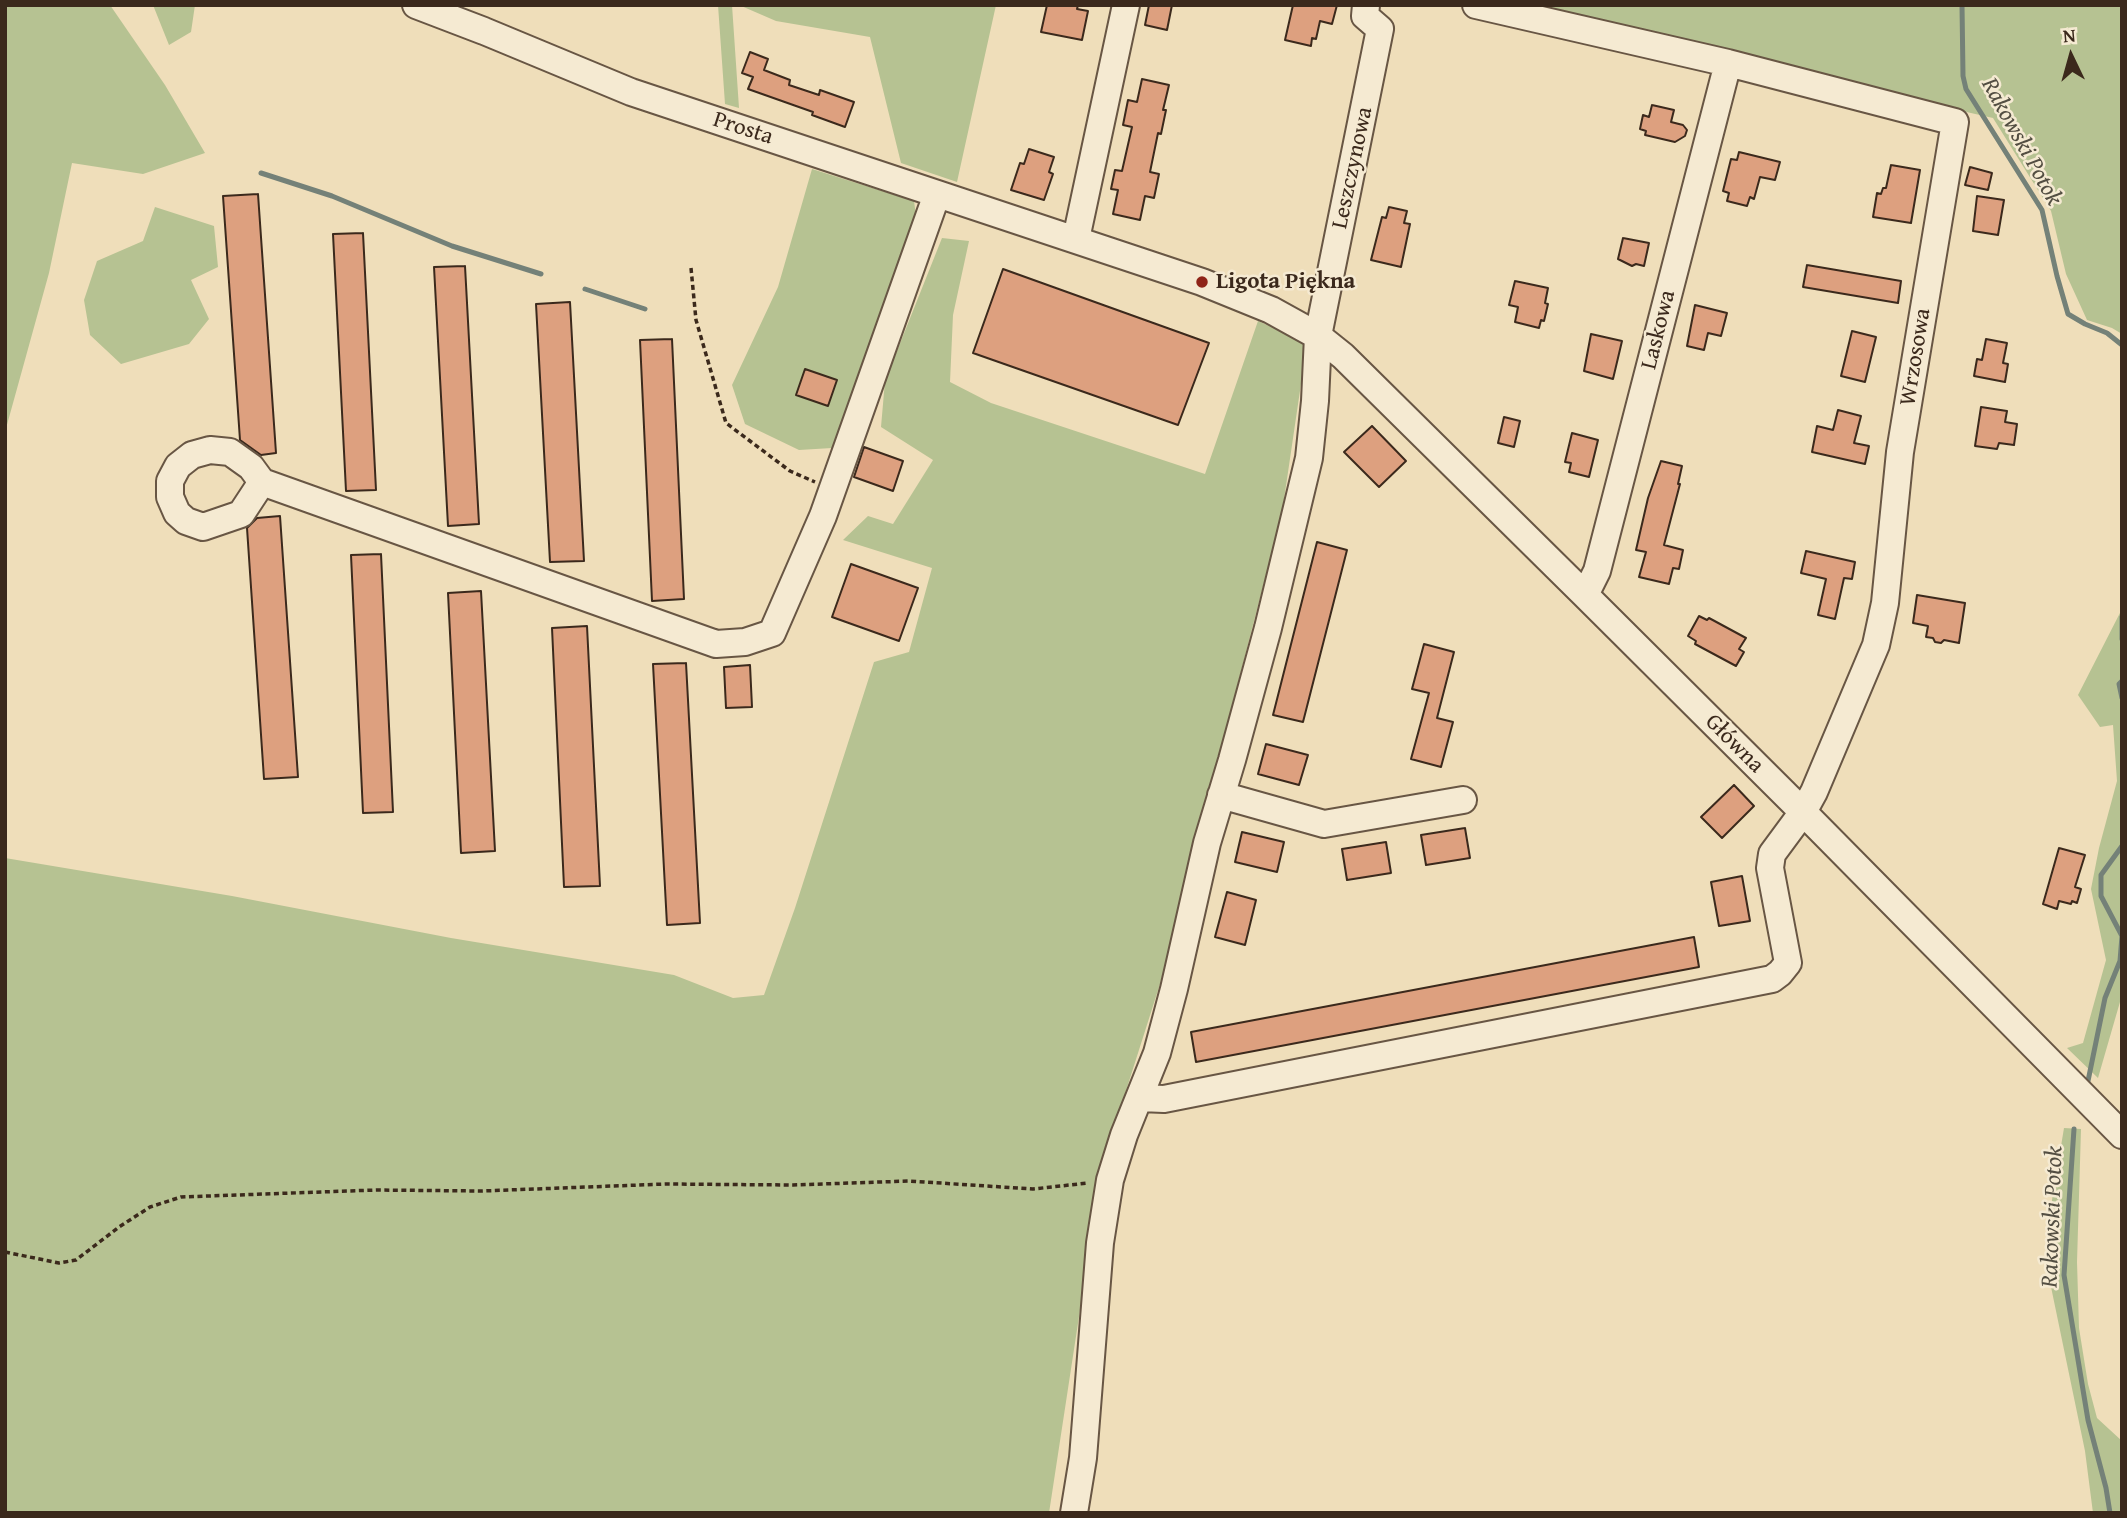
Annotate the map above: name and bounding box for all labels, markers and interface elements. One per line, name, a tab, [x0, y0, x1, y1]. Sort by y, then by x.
north arrow	[2036, 21, 2106, 91]
text: N	[2062, 21, 2077, 50]
water label: Rakowski Potok	[1974, 73, 2068, 211]
street label: Leszczynowa	[1327, 104, 1379, 232]
street label: Prosta	[710, 106, 776, 152]
place label: Ligota Piękna	[1216, 268, 1355, 296]
marker: Ligota Piękna	[1194, 274, 1210, 290]
street label: Laskowa	[1636, 288, 1682, 372]
street label: Wrzosowa	[1895, 306, 1937, 408]
street label: Główna	[1699, 709, 1769, 779]
water label: Rakowski Potok	[2036, 1146, 2070, 1288]

